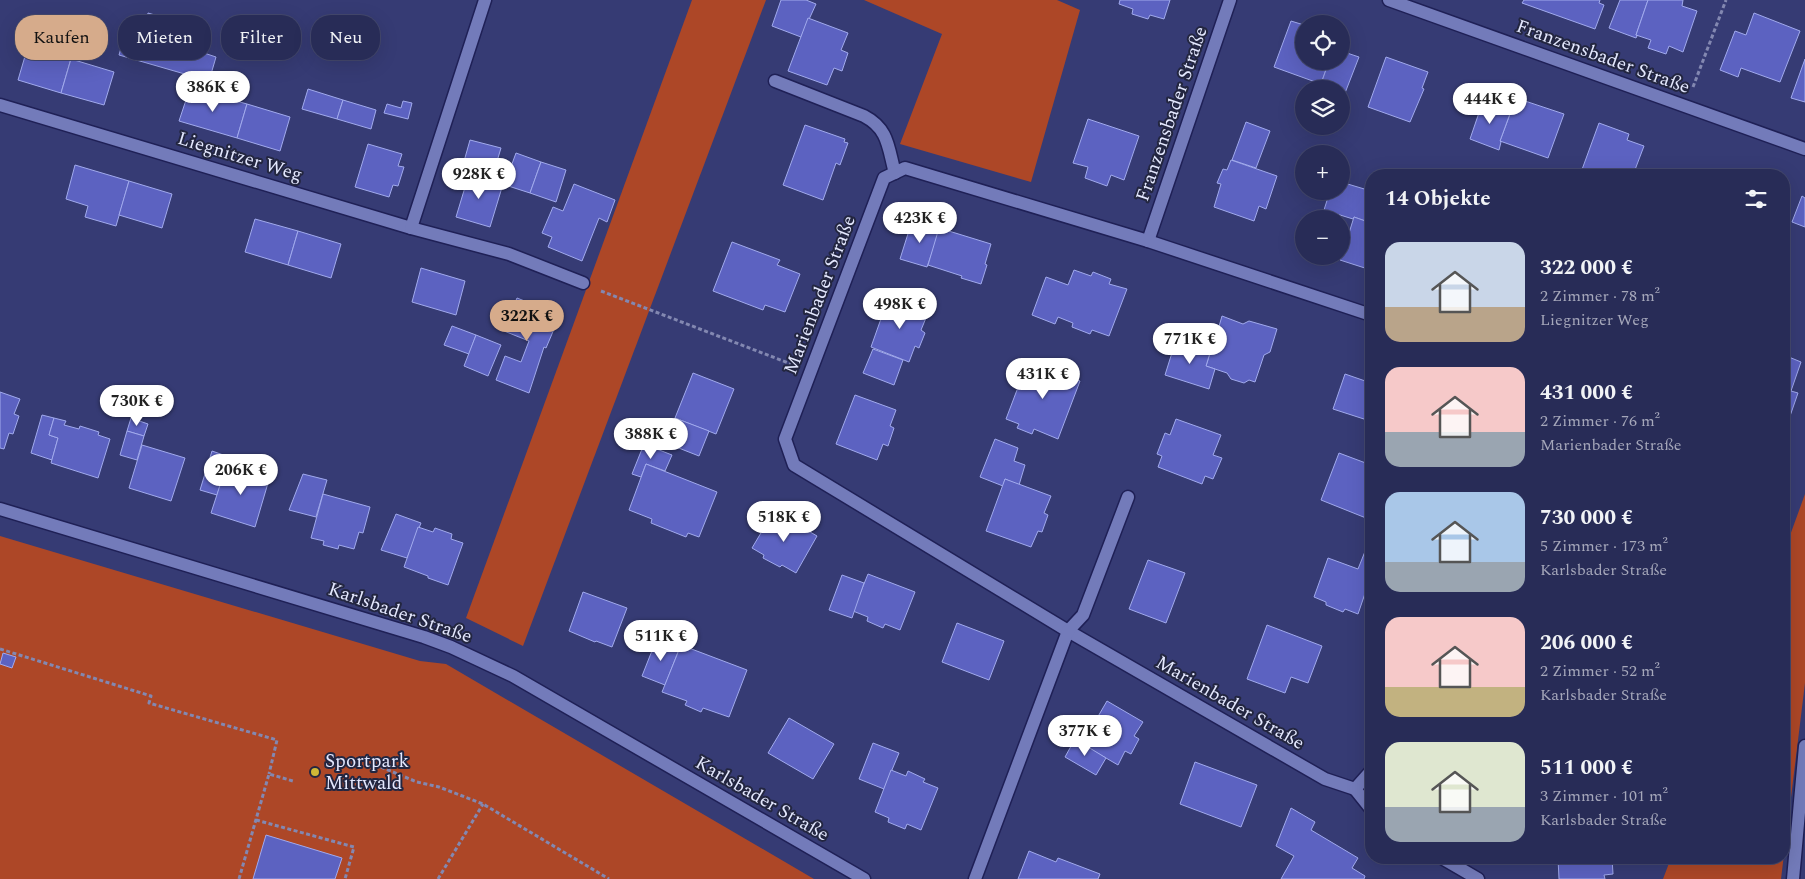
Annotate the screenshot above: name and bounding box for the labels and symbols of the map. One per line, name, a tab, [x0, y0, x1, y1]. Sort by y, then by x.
street label: Franzensbader Straße	[1512, 12, 1694, 102]
street label: Franzensbader Straße	[1128, 23, 1216, 205]
pin: 386K €	[172, 70, 254, 113]
pin: 444K €	[1449, 82, 1531, 125]
street label: Liegnitzer Weg	[174, 124, 306, 190]
pin: 928K €	[438, 158, 520, 200]
pin: 423K €	[879, 202, 961, 244]
street label: Marienbader Straße	[776, 211, 864, 379]
pin: 498K €	[859, 288, 941, 330]
pin: 322K €	[486, 300, 568, 342]
pin: 771K €	[1149, 322, 1231, 365]
pin: 431K €	[1002, 358, 1084, 400]
pin: 730K €	[96, 384, 178, 427]
pin: 388K €	[610, 418, 692, 460]
pin: 206K €	[200, 454, 282, 496]
pin: 518K €	[743, 500, 825, 543]
street label: Karlsbader Straße	[324, 575, 476, 651]
pin: 511K €	[620, 620, 702, 662]
street label: Marienbader Straße	[1150, 648, 1310, 758]
pin: 377K €	[1044, 714, 1126, 757]
place label: Sportpark Mittwald	[325, 747, 409, 798]
street label: Karlsbader Straße	[689, 749, 835, 849]
marker: Sportpark Mittwald	[309, 766, 321, 778]

